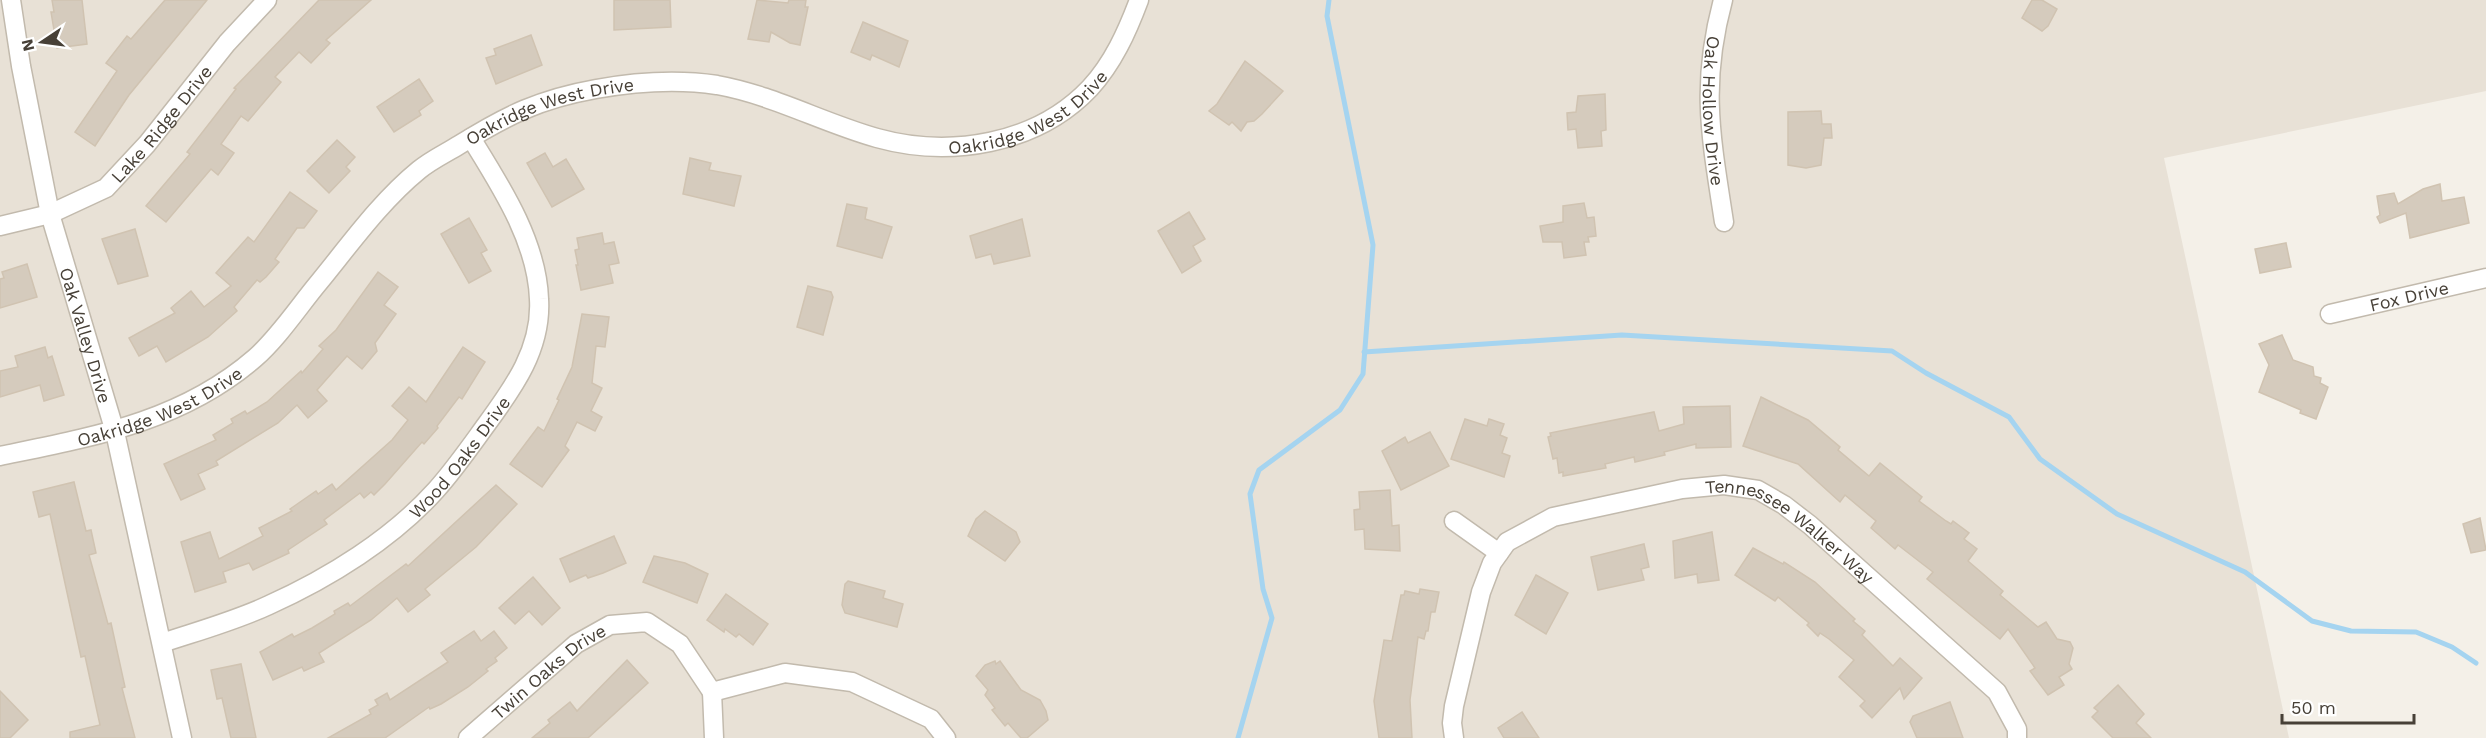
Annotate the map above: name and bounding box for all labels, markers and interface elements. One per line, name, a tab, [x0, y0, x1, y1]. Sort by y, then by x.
north arrow	[12, 12, 72, 72]
street label: Oak Hollow Drive	[1699, 34, 1729, 187]
text: N	[17, 37, 38, 53]
street label: Lake Ridge Drive	[106, 61, 216, 187]
street label: Oakridge West Drive	[947, 66, 1111, 157]
street label: Oakridge West Drive	[462, 73, 635, 149]
street label: Oak Valley Drive	[56, 265, 116, 406]
street label: Fox Drive	[2367, 276, 2451, 315]
street label: Oakridge West Drive	[75, 362, 246, 450]
street label: Wood Oaks Drive	[404, 392, 514, 522]
street label: Tennessee Walker Way	[1704, 475, 1879, 588]
street label: Twin Oaks Drive	[487, 619, 609, 723]
scale bar	[2282, 687, 2414, 725]
text: 50 m	[2291, 697, 2336, 718]

